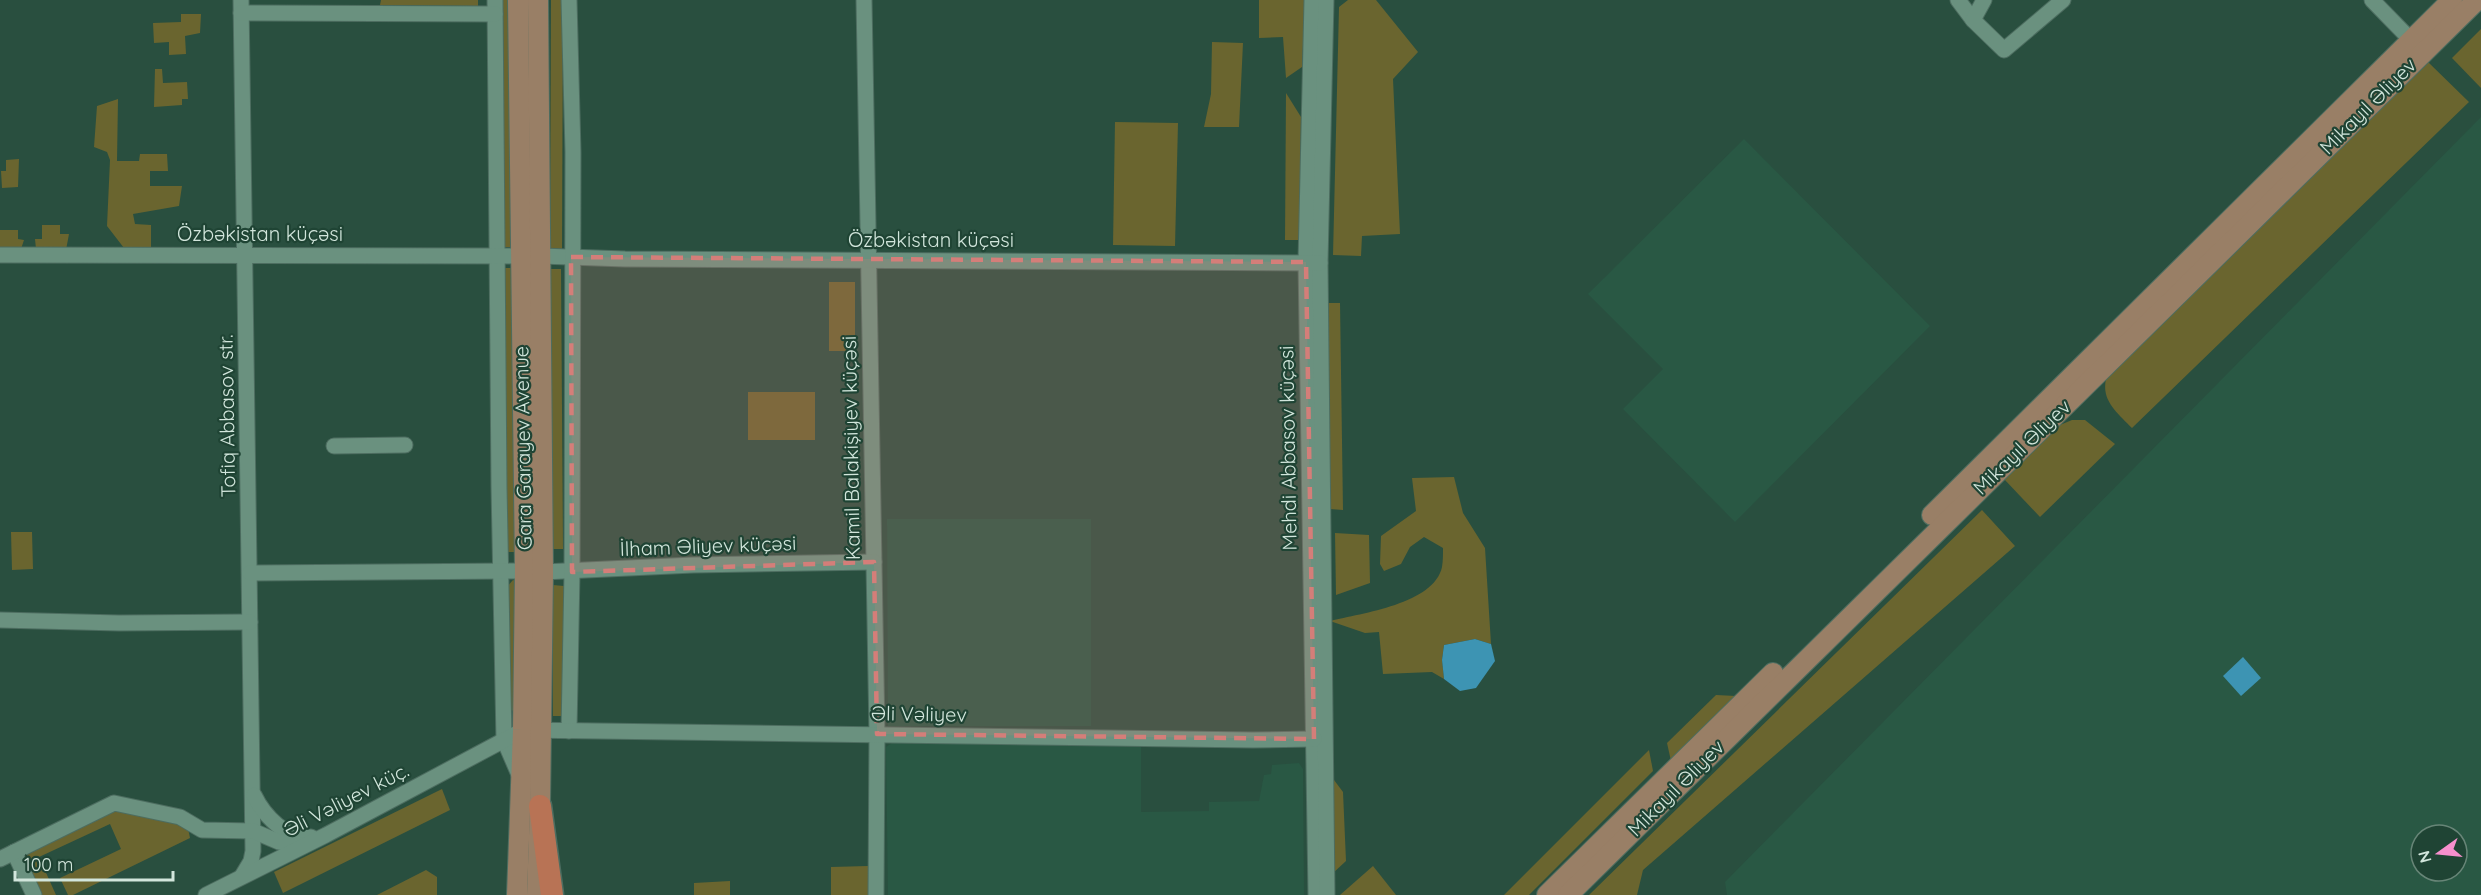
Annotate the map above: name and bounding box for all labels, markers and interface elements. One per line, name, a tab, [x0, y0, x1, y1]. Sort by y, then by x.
street label: Mikayıl Əliyev	[2314, 52, 2421, 159]
street label: Özbəkistan küçəsi	[177, 221, 343, 246]
street label: Özbəkistan küçəsi	[848, 227, 1014, 252]
street label: Tofiq Abbasov str.	[213, 334, 240, 498]
street label: Kamil Balakişiyev küçəsi	[836, 336, 865, 560]
street label: Mehdi Abbasov küçəsi	[1273, 345, 1302, 551]
street label: Gara Garayev Avenue	[508, 346, 537, 550]
street label: Mikayıl Əliyev	[1968, 394, 2076, 500]
street label: İlham Əliyev küçəsi	[619, 530, 797, 561]
street label: Əli Vəliyev	[871, 700, 967, 727]
street label: Mikayıl Əliyev	[1622, 734, 1729, 841]
street label: Əli Vəliyev küç.	[279, 757, 413, 842]
north arrow	[2409, 823, 2469, 883]
scale bar	[15, 844, 172, 882]
text: N	[2413, 849, 2436, 865]
text: 100 m	[24, 853, 73, 876]

